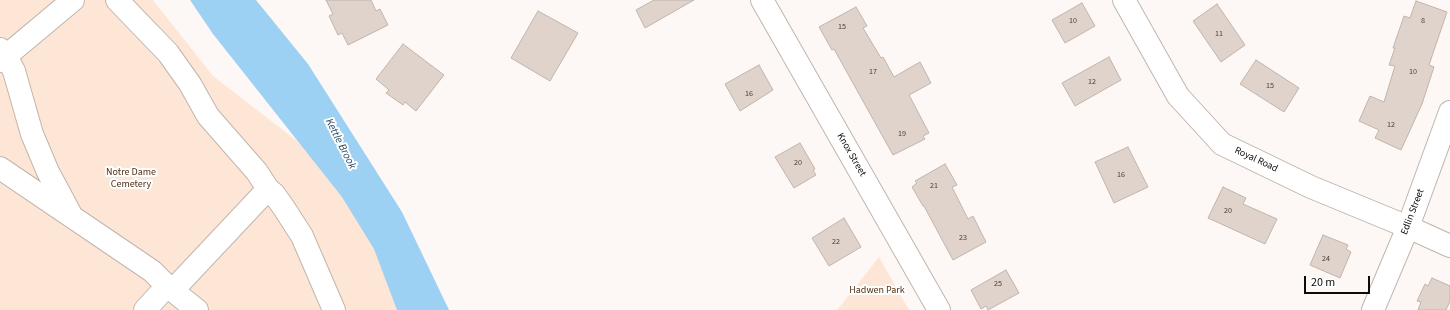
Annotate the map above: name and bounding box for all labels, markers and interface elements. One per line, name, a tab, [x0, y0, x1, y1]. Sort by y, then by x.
house number: 10	[1069, 16, 1077, 26]
house number: 8	[1421, 16, 1425, 26]
house number: 15	[838, 22, 846, 32]
house number: 11	[1215, 29, 1223, 39]
house number: 17	[869, 67, 877, 77]
house number: 10	[1409, 67, 1417, 77]
house number: 12	[1088, 77, 1096, 87]
house number: 15	[1266, 81, 1274, 91]
house number: 16	[745, 89, 753, 99]
water label: Kettle Brook	[322, 117, 358, 171]
house number: 12	[1387, 120, 1395, 130]
house number: 19	[898, 129, 906, 139]
street label: Knox Street	[834, 131, 868, 179]
street label: Royal Road	[1232, 145, 1280, 175]
house number: 20	[794, 158, 802, 168]
park label: Notre Dame Cemetery	[106, 167, 156, 190]
house number: 16	[1117, 170, 1125, 180]
house number: 21	[930, 181, 938, 191]
street label: Edlin Street	[1399, 187, 1427, 237]
house number: 20	[1224, 206, 1232, 216]
house number: 23	[959, 233, 967, 243]
house number: 22	[832, 237, 840, 247]
house number: 24	[1322, 254, 1330, 264]
scale bar	[1306, 268, 1372, 294]
text: 20 m	[1311, 274, 1335, 291]
house number: 25	[994, 279, 1002, 289]
park label: Hadwen Park	[849, 285, 905, 297]

